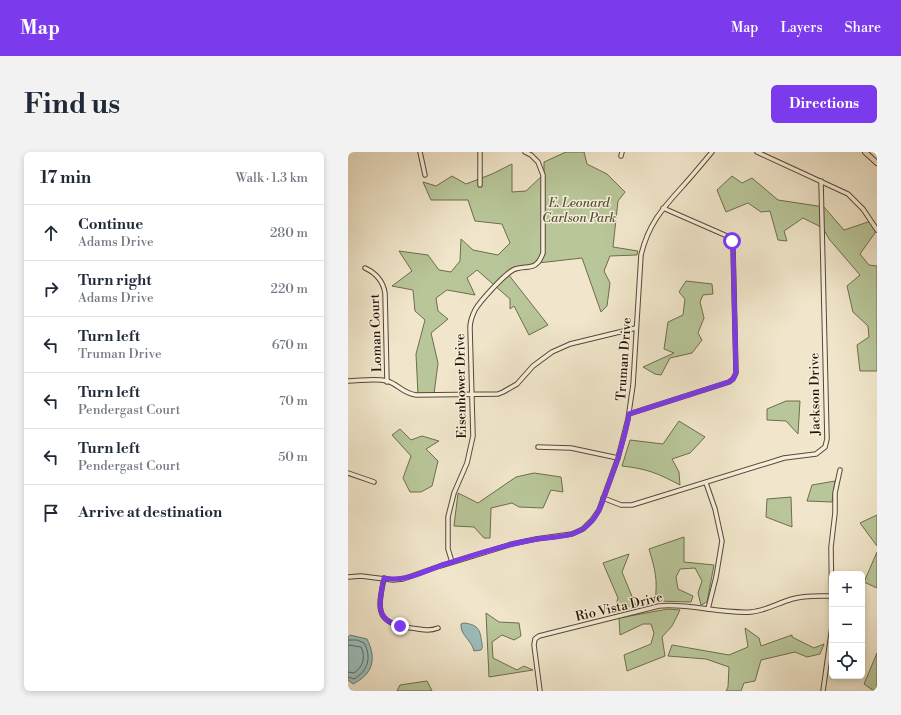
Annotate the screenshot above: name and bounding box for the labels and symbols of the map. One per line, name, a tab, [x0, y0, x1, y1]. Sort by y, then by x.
park label: E. Leonard Carlson Park	[542, 195, 616, 226]
route start	[723, 232, 741, 250]
street label: Loman Court	[367, 293, 385, 373]
street label: Truman Drive	[613, 316, 635, 401]
street label: Eisenhower Drive	[452, 333, 470, 439]
street label: Jackson Drive	[806, 352, 824, 436]
street label: Rio Vista Drive	[574, 589, 665, 625]
route end	[391, 617, 409, 635]

